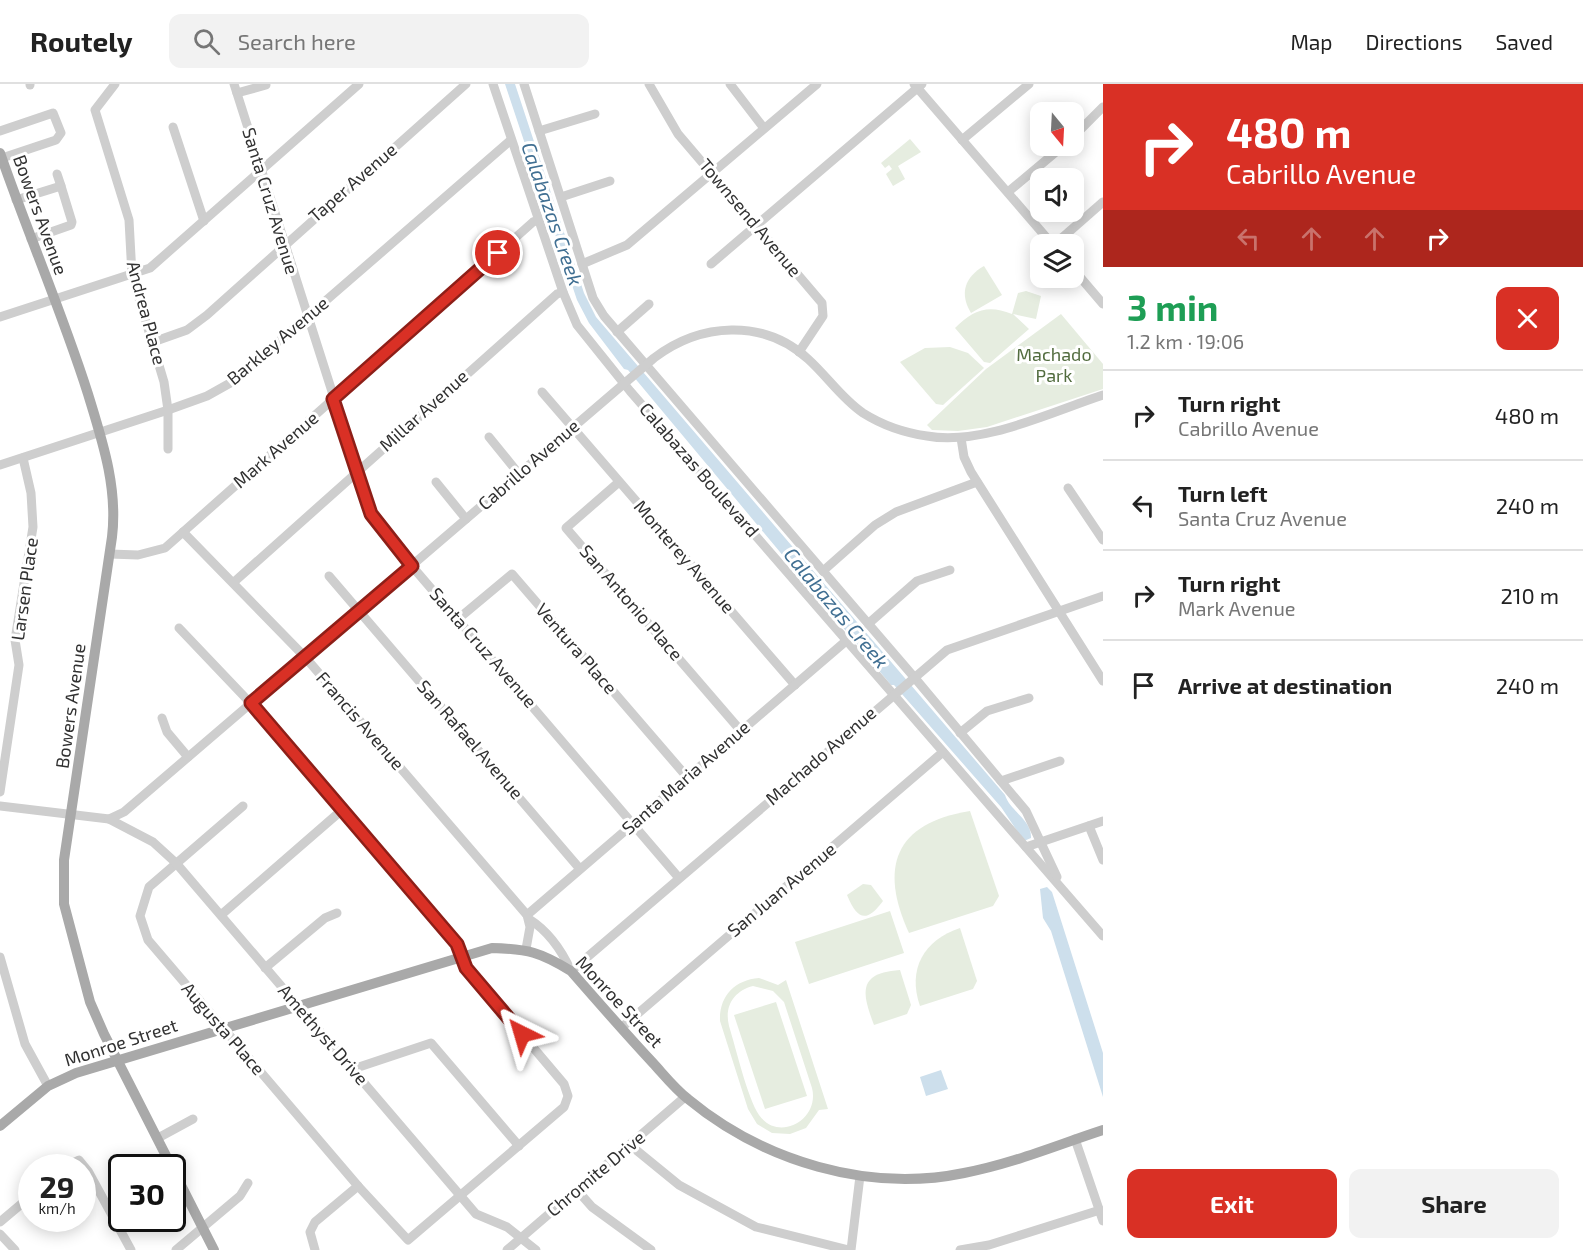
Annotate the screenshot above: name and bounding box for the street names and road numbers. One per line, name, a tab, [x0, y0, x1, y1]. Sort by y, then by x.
street label: Santa Cruz Avenue	[238, 125, 304, 277]
street label: Taper Avenue	[304, 138, 401, 226]
street label: Bowers Avenue	[9, 152, 73, 278]
street label: Townsend Avenue	[695, 154, 807, 281]
street label: Andrea Place	[123, 258, 171, 367]
street label: Barkley Avenue	[222, 292, 332, 389]
street label: Millar Avenue	[375, 365, 472, 456]
street label: Calabazas Boulevard	[635, 398, 764, 541]
street label: Mark Avenue	[228, 406, 322, 492]
street label: Cabrillo Avenue	[473, 414, 583, 514]
street label: Monterey Avenue	[630, 495, 740, 617]
street label: Larsen Place	[6, 536, 42, 642]
street label: San Antonio Place	[576, 540, 688, 665]
street label: Santa Cruz Avenue	[426, 583, 542, 712]
street label: Ventura Place	[531, 599, 622, 698]
street label: Bowers Avenue	[50, 642, 90, 770]
street label: Francis Avenue	[312, 667, 409, 774]
street label: San Rafael Avenue	[413, 675, 528, 803]
street label: Machado Avenue	[761, 701, 880, 809]
street label: Santa Maria Avenue	[617, 716, 754, 839]
street label: San Juan Avenue	[723, 838, 840, 941]
street label: Monroe Street	[572, 951, 668, 1052]
street label: Augusta Place	[177, 977, 270, 1079]
street label: Amethyst Drive	[274, 979, 373, 1089]
street label: Monroe Street	[61, 1013, 180, 1071]
street label: Chromite Drive	[542, 1126, 649, 1221]

